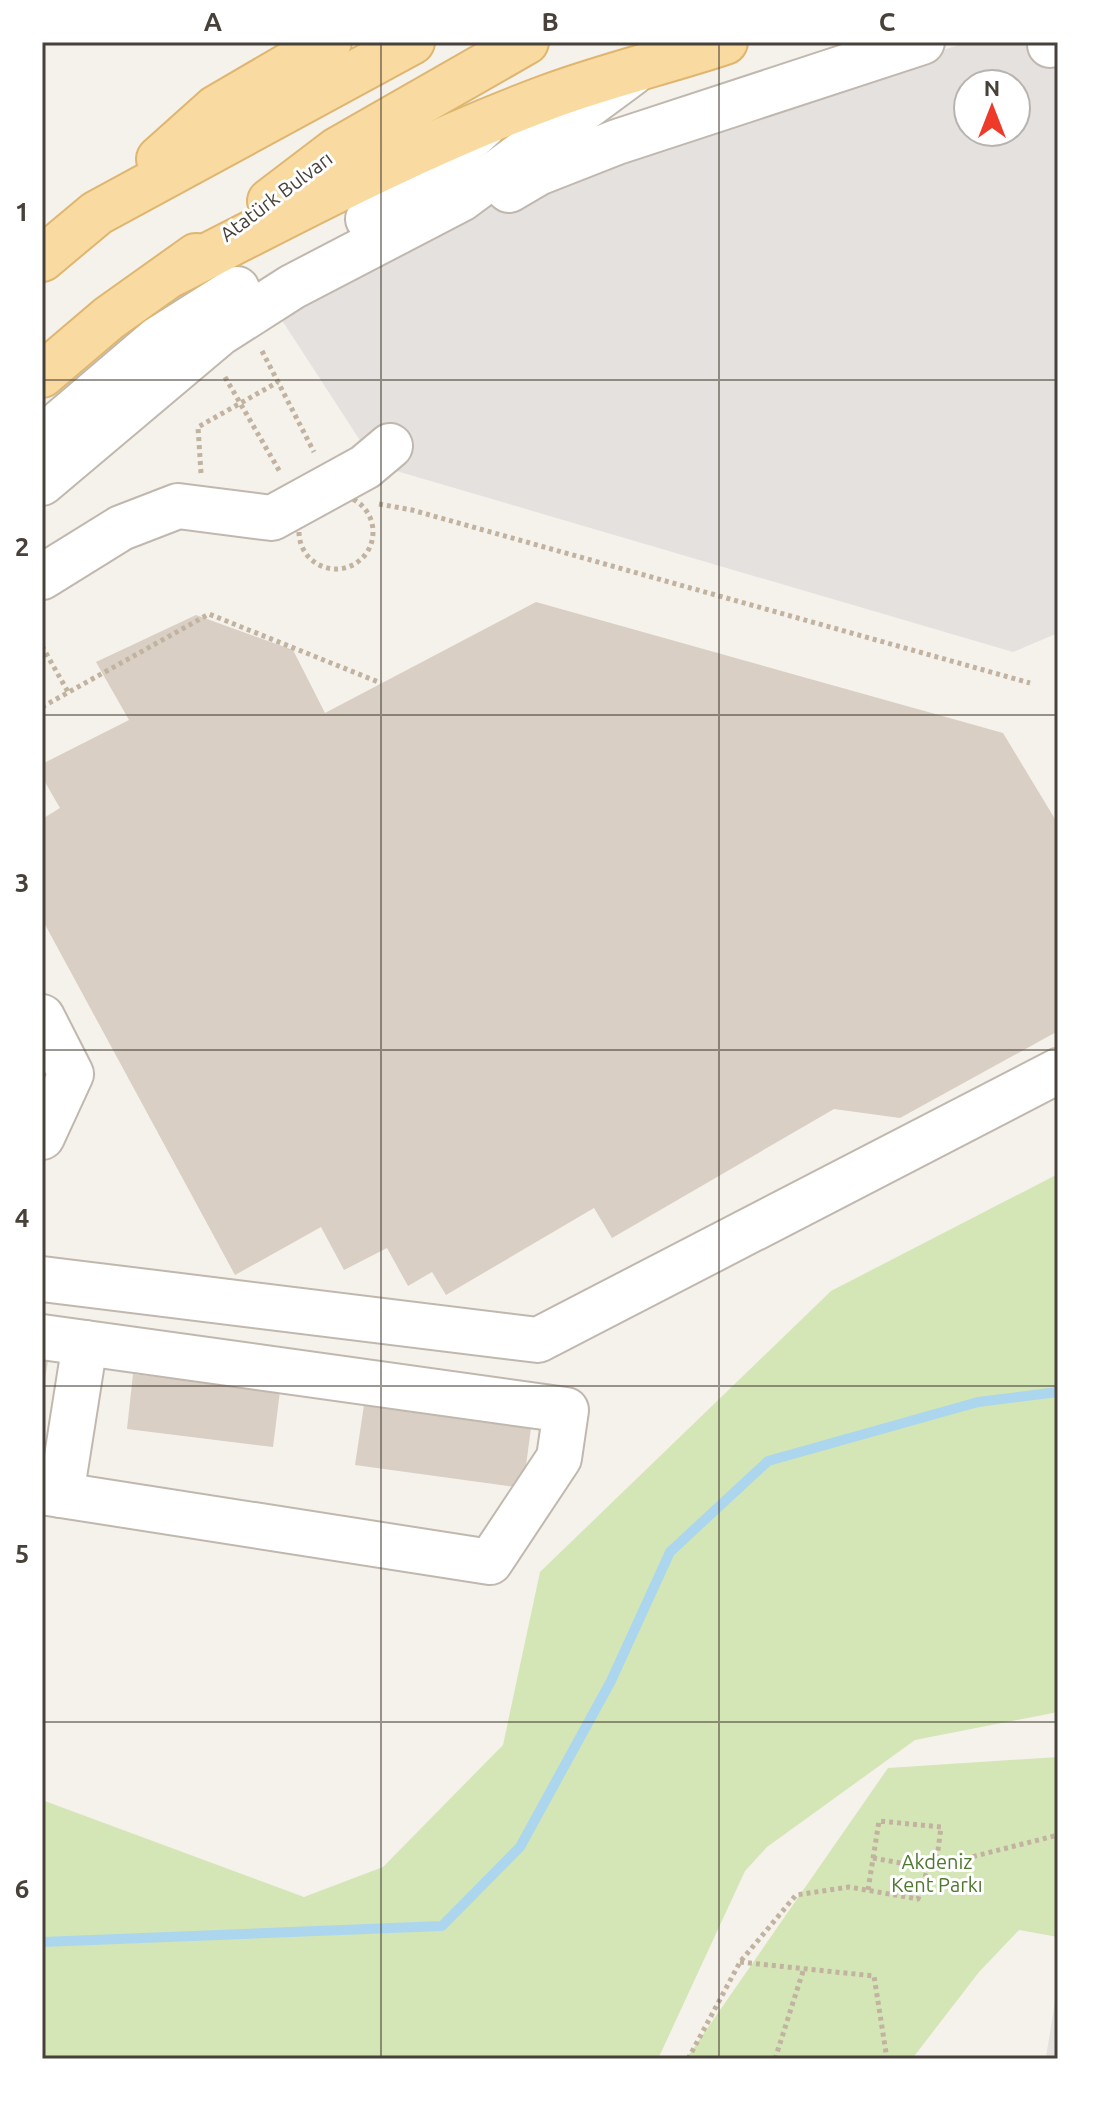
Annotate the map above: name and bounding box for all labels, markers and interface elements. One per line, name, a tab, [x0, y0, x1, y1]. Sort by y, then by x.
text: A	[204, 7, 223, 36]
text: B	[541, 7, 559, 36]
text: C	[879, 7, 896, 36]
north arrow	[952, 68, 1032, 148]
text: N	[984, 75, 1000, 100]
street label: Atatürk Bulvarı	[215, 146, 337, 246]
text: 1	[15, 197, 29, 226]
text: 2	[15, 532, 29, 561]
text: 3	[15, 868, 29, 897]
text: 4	[15, 1203, 29, 1232]
text: 5	[15, 1539, 29, 1568]
park label: Akdeniz Kent Parkı	[891, 1850, 983, 1896]
text: 6	[15, 1874, 29, 1903]

